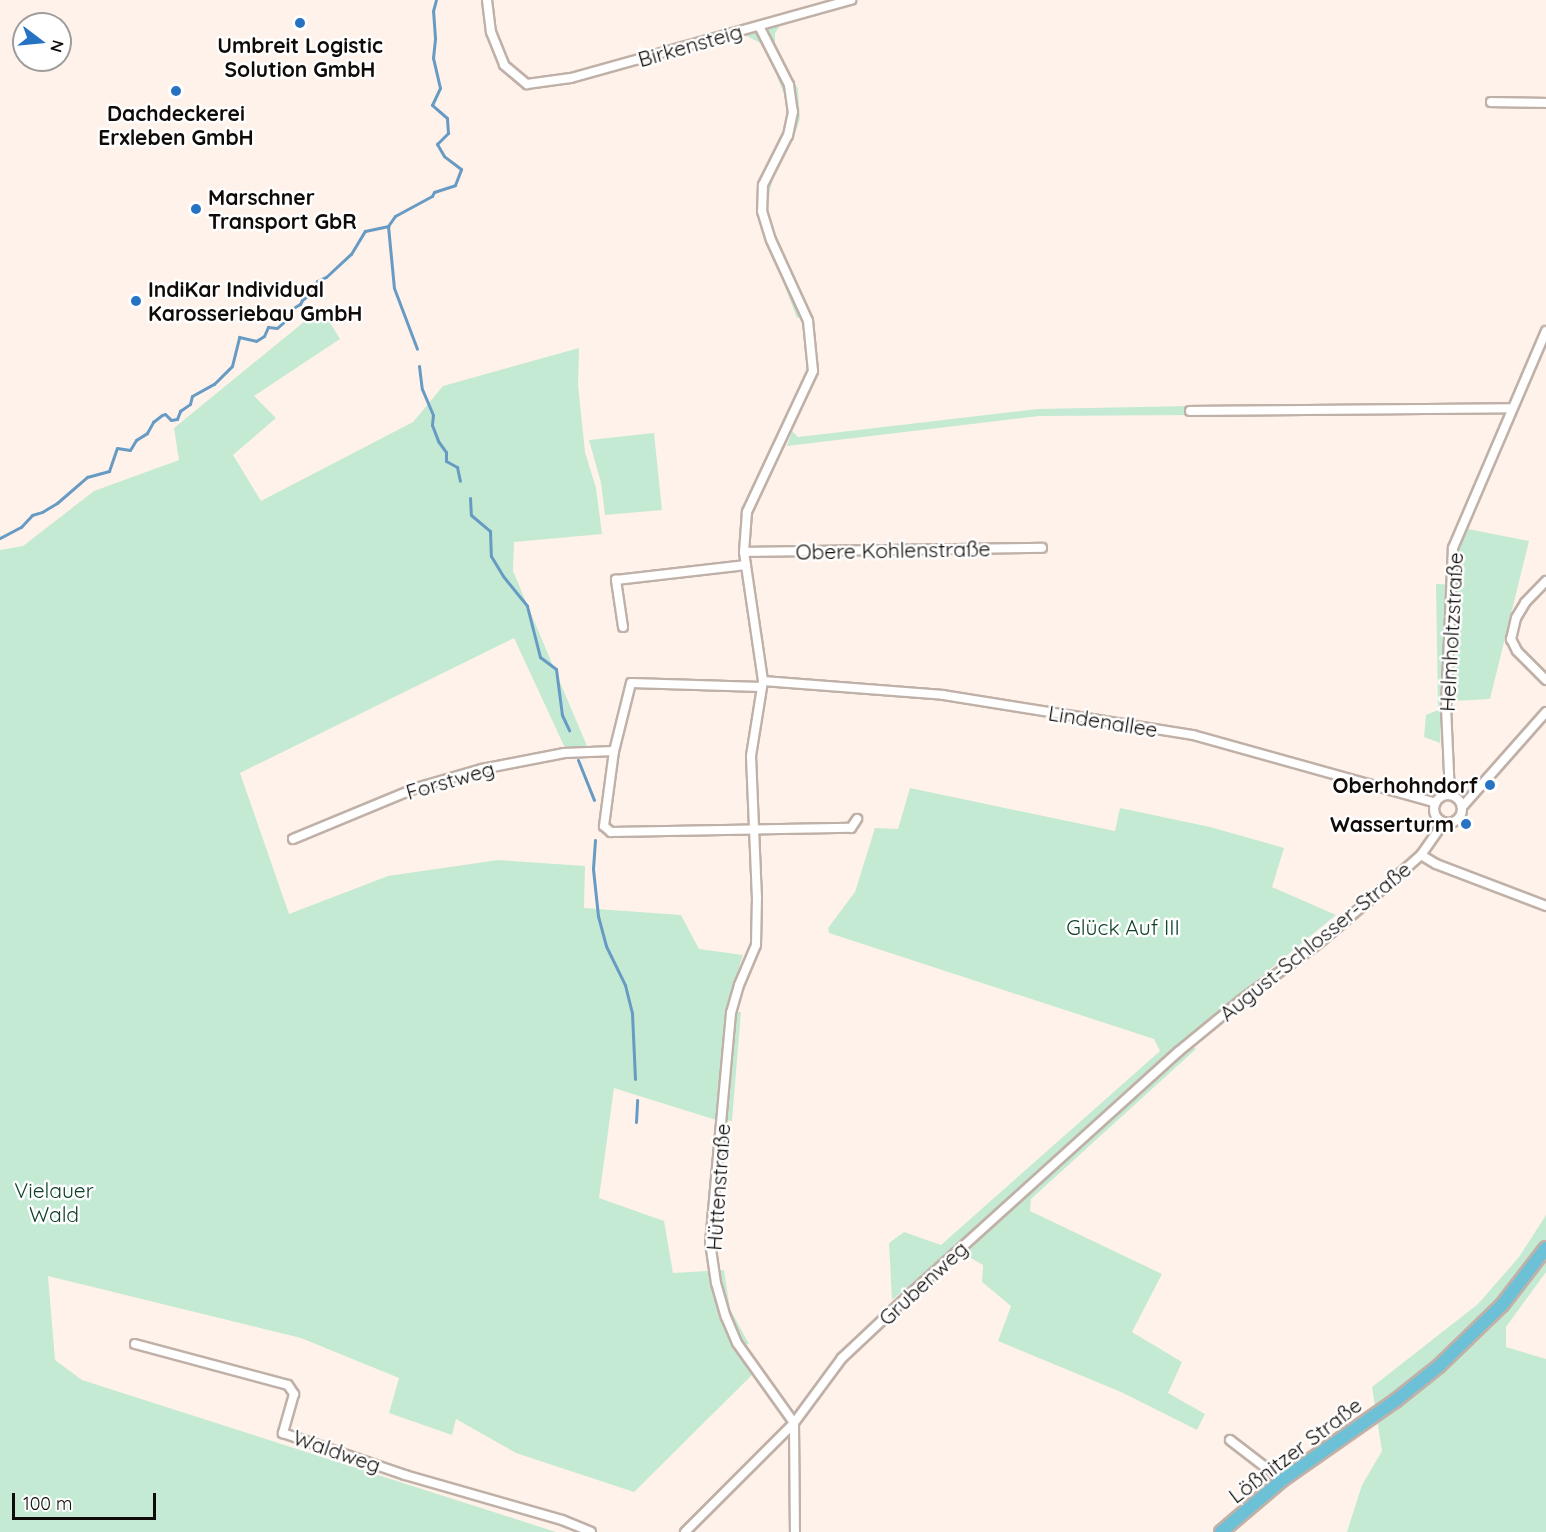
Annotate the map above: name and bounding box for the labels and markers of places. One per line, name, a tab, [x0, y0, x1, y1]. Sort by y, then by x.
marker: Umbreit Logistic Solution GmbH	[293, 16, 307, 30]
place label: Umbreit Logistic Solution GmbH	[217, 32, 383, 82]
marker: Dachdeckerei Erxleben GmbH	[169, 84, 183, 98]
place label: Dachdeckerei Erxleben GmbH	[98, 100, 254, 150]
place label: Marschner Transport GbR	[208, 184, 357, 234]
marker: Marschner Transport GbR	[189, 202, 203, 216]
place label: IndiKar Individual Karosseriebau GmbH	[148, 276, 362, 326]
marker: IndiKar Individual Karosseriebau GmbH	[129, 294, 143, 308]
place label: Oberhohndorf	[1333, 772, 1478, 798]
marker: Oberhohndorf	[1483, 778, 1497, 792]
place label: Wasserturm	[1330, 811, 1454, 837]
marker: Wasserturm	[1459, 817, 1473, 831]

